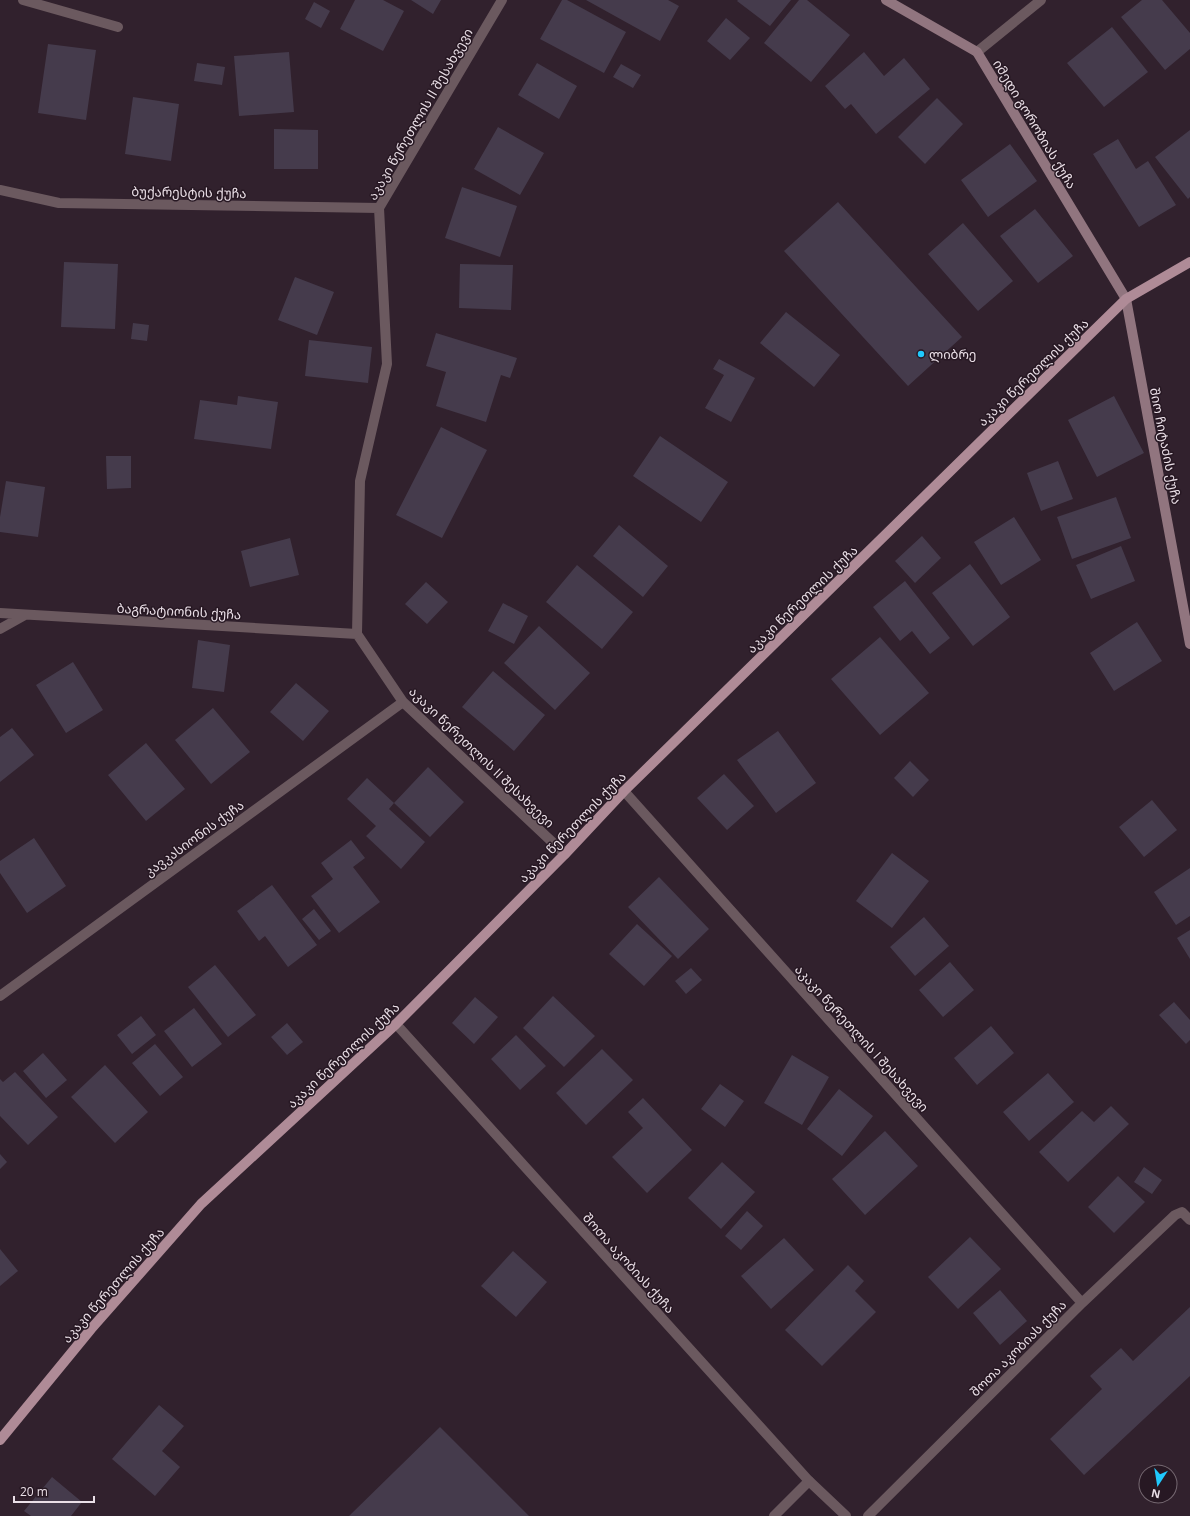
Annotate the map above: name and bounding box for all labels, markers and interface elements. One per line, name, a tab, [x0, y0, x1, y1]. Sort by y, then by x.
street label: აკაკი წერეთლის II შესახვევი	[363, 25, 477, 203]
street label: იმედი გოროზიას ქუჩა	[989, 56, 1081, 192]
street label: ბუქარესტის ქუჩა	[131, 182, 247, 202]
street label: აკაკი წერეთლის ქუჩა	[974, 314, 1092, 430]
place label: ლიბრე	[929, 345, 976, 363]
marker: ლიბრე	[916, 349, 926, 359]
street label: შიო ჩიტაძის ქუჩა	[1146, 386, 1186, 506]
street label: აკაკი წერეთლის ქუჩა	[743, 541, 861, 657]
street label: ბაგრატიონის ქუჩა	[116, 599, 242, 623]
street label: აკაკი წერეთლის II შესახვევი	[405, 682, 559, 832]
street label: აკაკი წერეთლის ქუჩა	[514, 768, 630, 886]
street label: კავკასიონის ქუჩა	[141, 796, 247, 880]
street label: აკაკი წერეთლის I შესახვევი	[791, 961, 933, 1115]
street label: აკაკი წერეთლის ქუჩა	[283, 998, 403, 1112]
street label: შოთა აკობიას ქუჩა	[579, 1209, 679, 1317]
street label: აკაკი წერეთლის ქუჩა	[58, 1223, 168, 1347]
street label: შოთა აკობიას ქუჩა	[966, 1296, 1070, 1400]
north arrow	[1138, 1464, 1178, 1504]
scale bar	[14, 1478, 94, 1504]
text: 20 m	[20, 1483, 48, 1500]
text: N	[1150, 1486, 1162, 1503]

